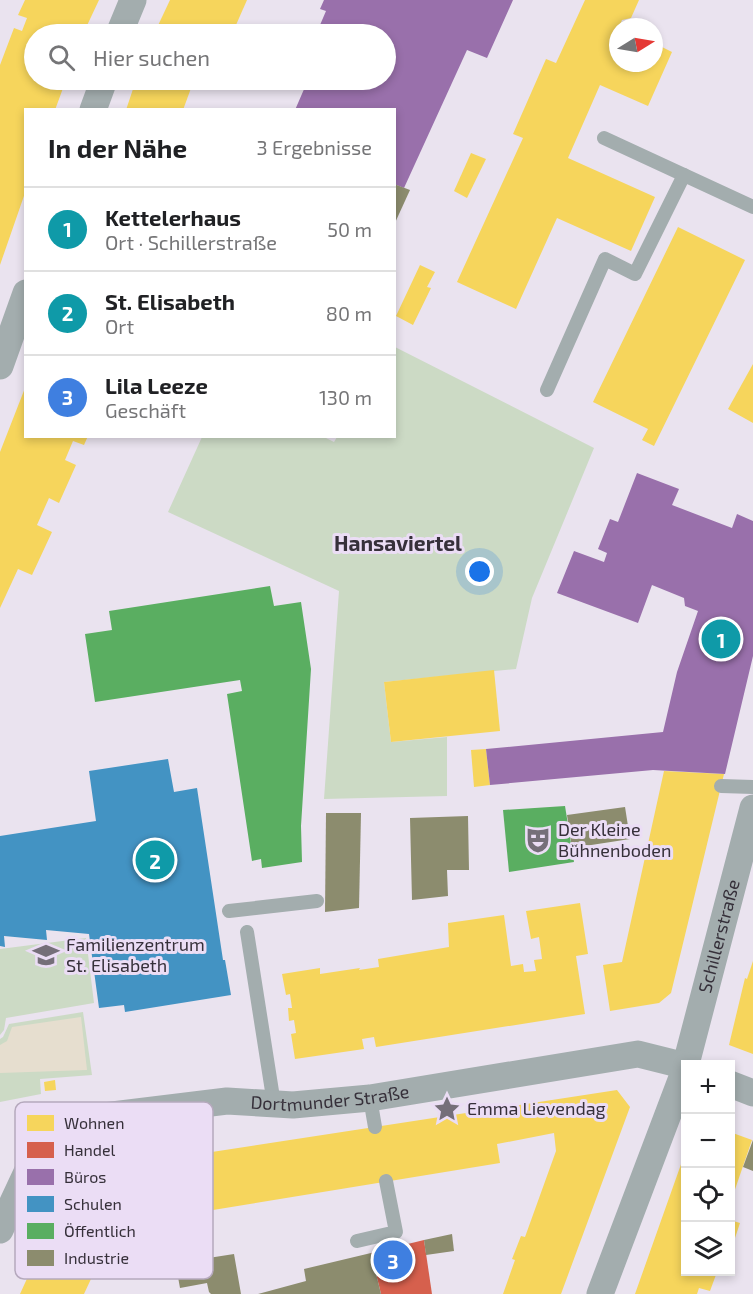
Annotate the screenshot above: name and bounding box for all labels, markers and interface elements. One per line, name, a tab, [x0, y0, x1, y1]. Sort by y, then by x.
north arrow	[609, 18, 663, 72]
search box	[24, 24, 396, 90]
icon: search	[45, 41, 78, 74]
text: Hier suchen	[93, 44, 210, 70]
text: In der Nähe	[48, 132, 187, 163]
text: 3 Ergebnisse	[256, 135, 372, 159]
text: Kettelerhaus	[105, 204, 241, 230]
text: 1	[63, 217, 72, 241]
text: 50 m	[327, 217, 372, 241]
text: Ort · Schillerstraße	[105, 230, 277, 254]
text: St. Elisabeth	[105, 288, 235, 314]
text: 2	[62, 301, 73, 325]
text: 80 m	[326, 301, 372, 325]
text: Ort	[105, 314, 134, 338]
text: Lila Leeze	[105, 372, 208, 398]
text: 3	[62, 385, 73, 409]
text: 130 m	[319, 385, 372, 409]
text: Geschäft	[105, 398, 186, 422]
district label: Hansaviertel	[334, 530, 462, 555]
your location	[465, 557, 494, 586]
pin: 1	[702, 616, 740, 662]
place label: Der Kleine Bühnenboden	[558, 818, 671, 861]
theatre icon: Der Kleine Bühnenboden	[523, 825, 553, 855]
pin: 2	[136, 838, 174, 882]
street label: Schillerstraße	[693, 877, 744, 995]
place label: Familienzentrum St. Elisabeth	[66, 933, 205, 976]
school or university icon: Familienzentrum St. Elisabeth	[31, 940, 61, 970]
map controls	[681, 1060, 735, 1276]
button: +	[681, 1060, 735, 1114]
street label: Dortmunder Straße	[250, 1080, 411, 1116]
place icon: Emma Lievendag	[432, 1094, 462, 1124]
place label: Emma Lievendag	[467, 1097, 606, 1119]
legend	[15, 1102, 213, 1279]
text: Wohnen	[64, 1113, 124, 1132]
button: −	[681, 1114, 735, 1168]
text: Handel	[64, 1140, 116, 1159]
text: Büros	[64, 1167, 106, 1186]
button: locate	[681, 1168, 735, 1222]
text: Schulen	[64, 1194, 122, 1213]
text: Öffentlich	[64, 1221, 136, 1240]
button: layers	[681, 1222, 735, 1276]
pin: 3	[374, 1238, 412, 1282]
text: Industrie	[64, 1248, 129, 1267]

